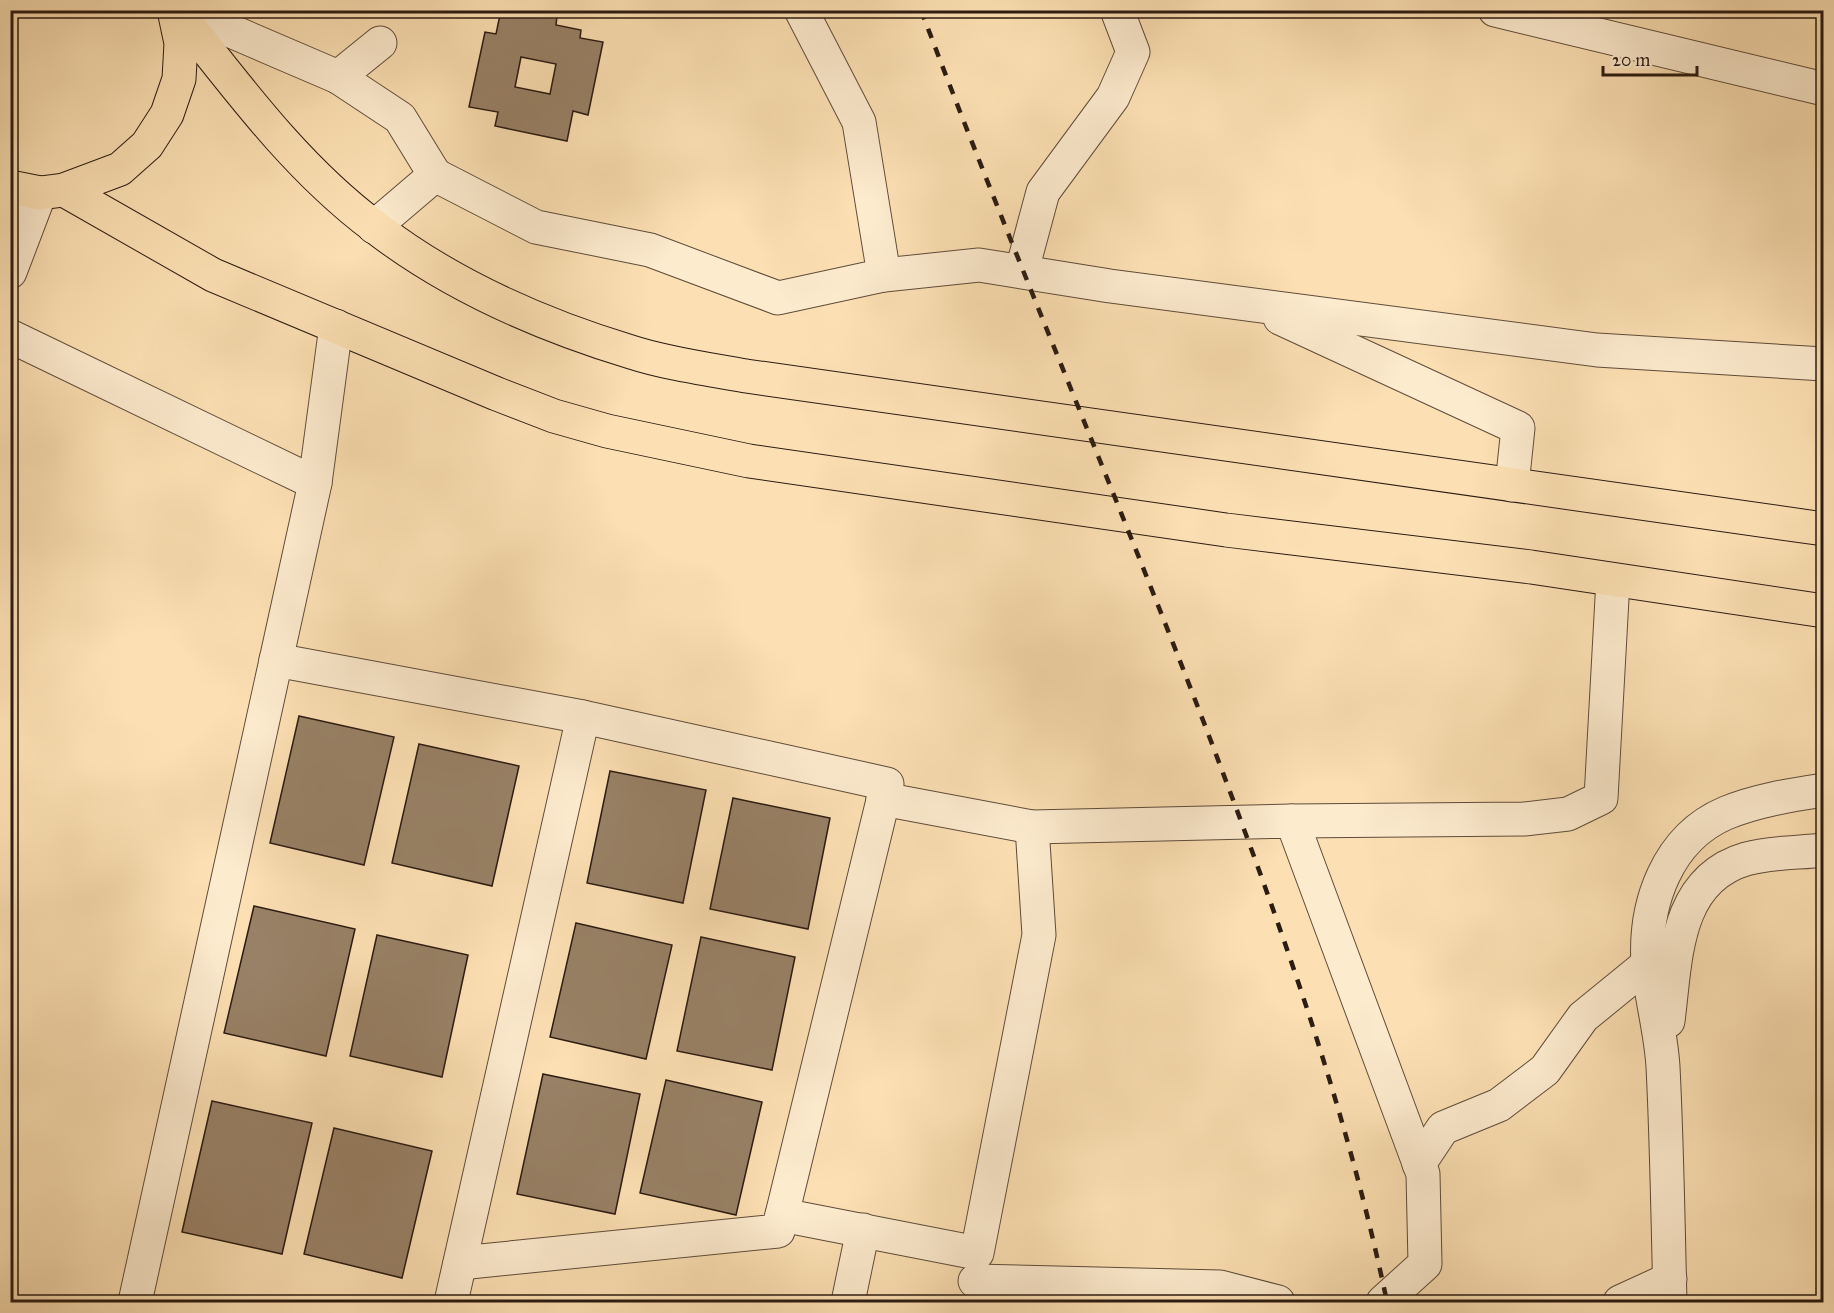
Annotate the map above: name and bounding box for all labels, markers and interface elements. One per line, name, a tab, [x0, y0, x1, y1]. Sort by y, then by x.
scale bar	[1603, 39, 1698, 77]
text: 20 m	[1612, 49, 1650, 71]

